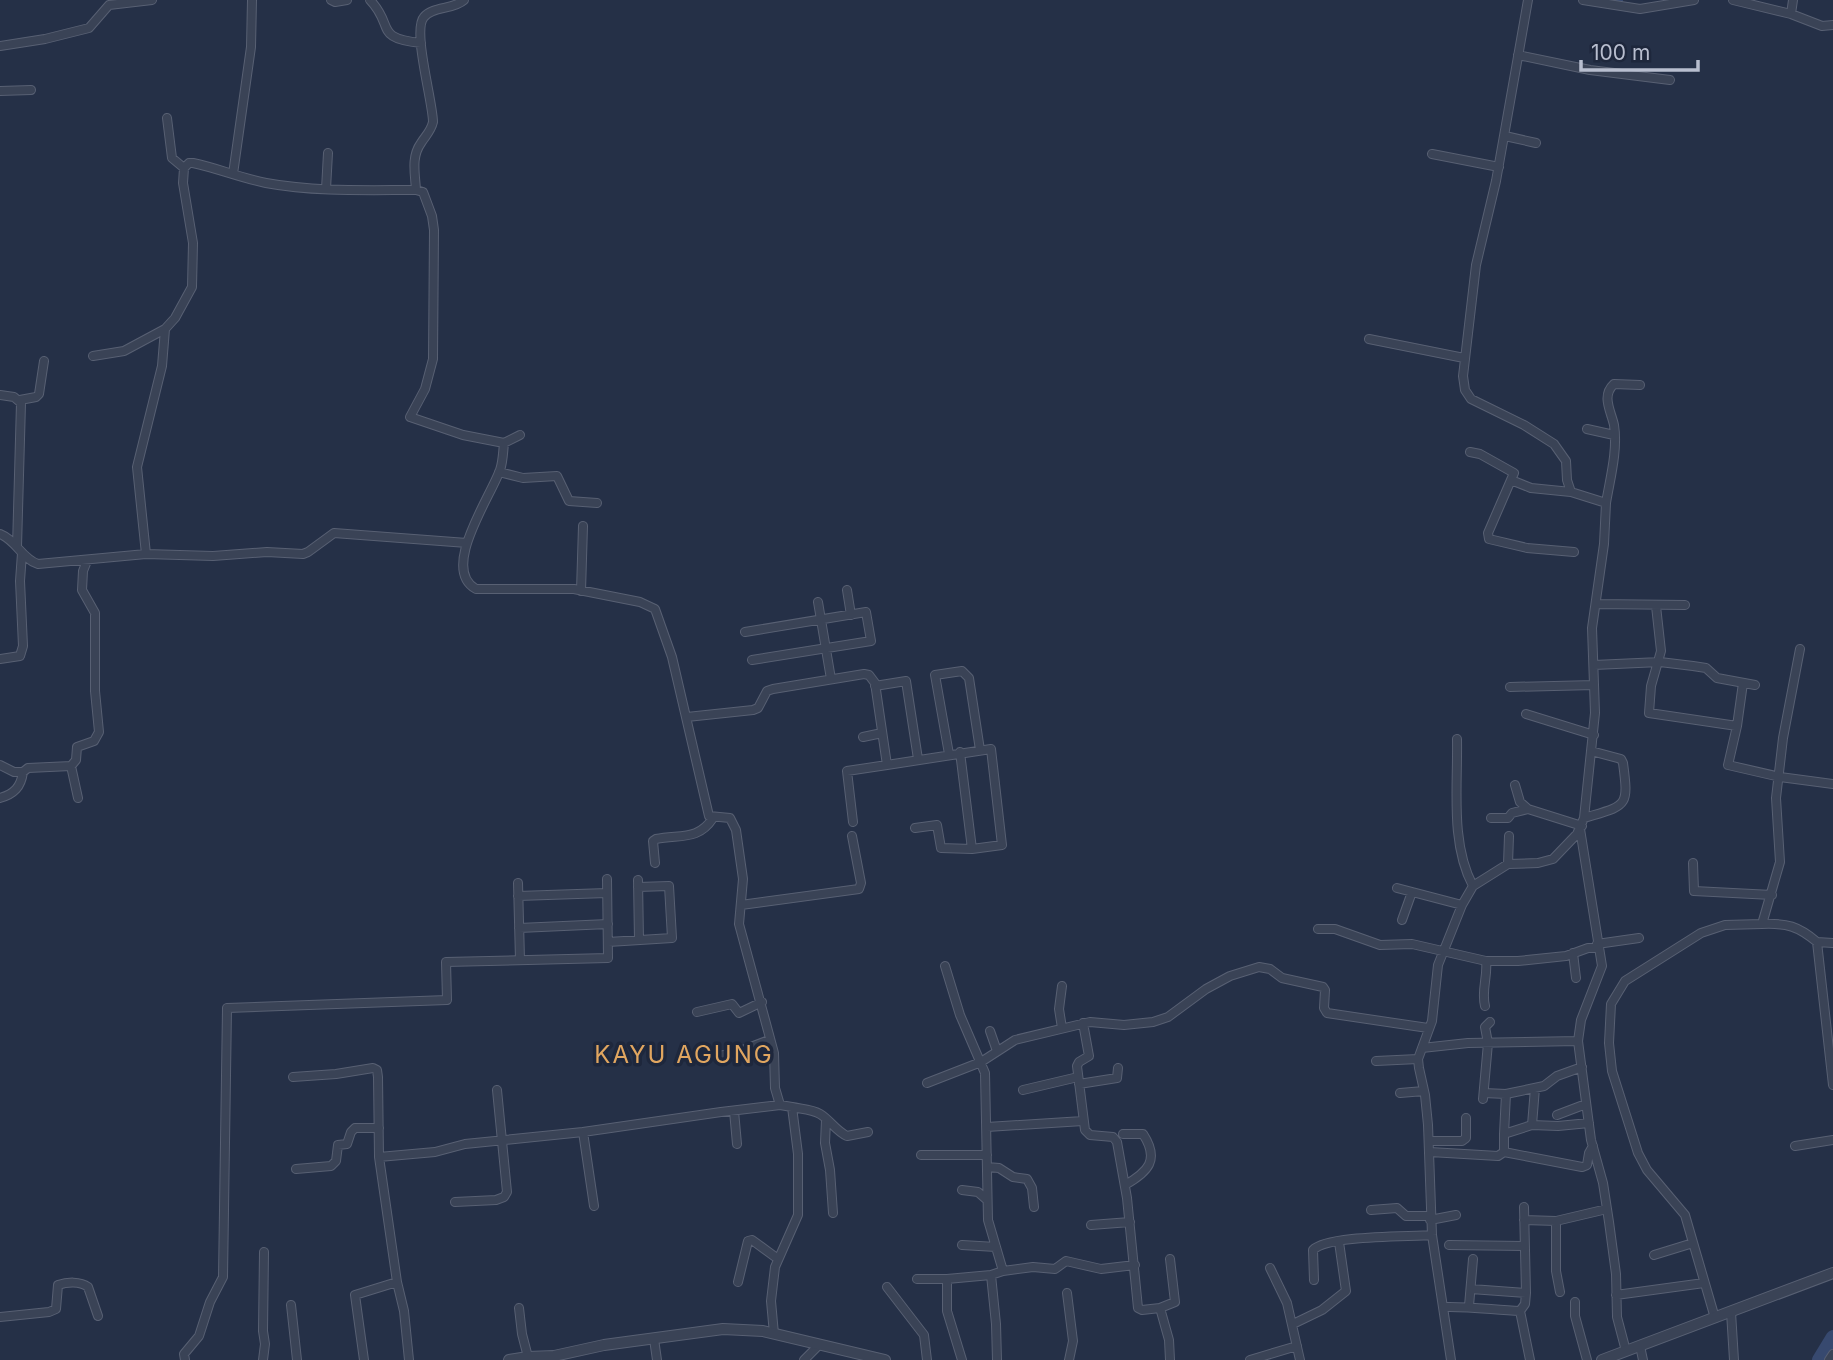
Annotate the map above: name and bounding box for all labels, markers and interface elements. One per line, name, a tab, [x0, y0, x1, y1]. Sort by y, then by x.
scale bar	[1581, 28, 1698, 72]
text: 100 m	[1591, 40, 1650, 65]
district label: KAYU AGUNG	[594, 1040, 774, 1069]

